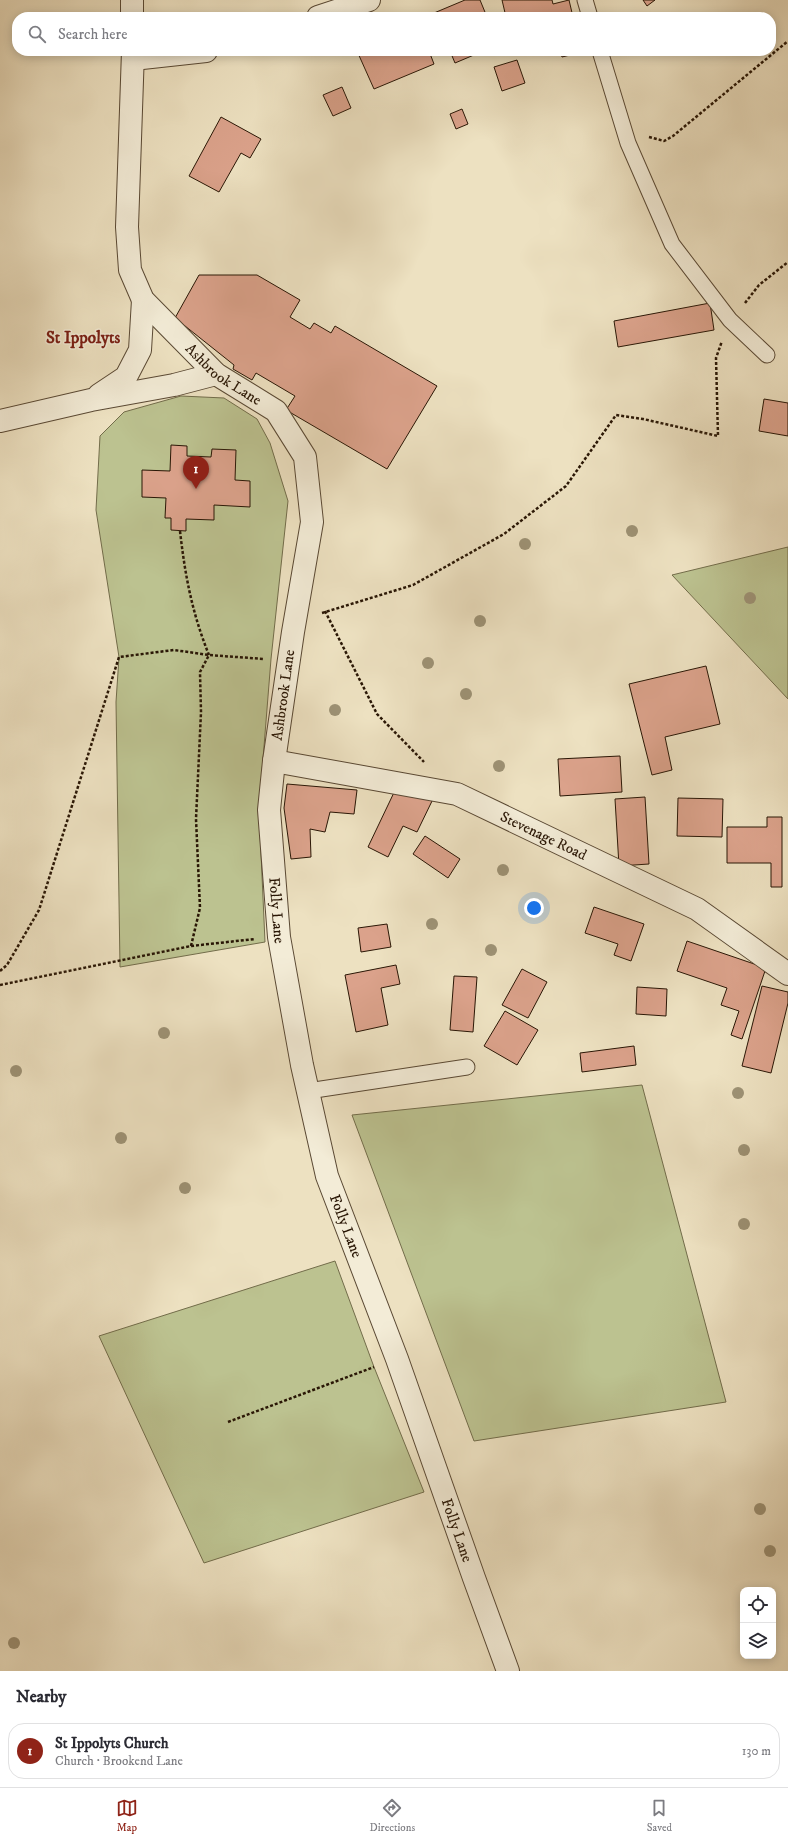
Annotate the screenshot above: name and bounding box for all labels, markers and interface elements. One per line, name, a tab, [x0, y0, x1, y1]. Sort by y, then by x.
search box	[12, 12, 776, 56]
icon: search	[26, 23, 48, 45]
text: Search here	[58, 25, 127, 44]
district label: St Ippolyts	[46, 327, 120, 349]
street label: Ashbrook Lane	[181, 340, 265, 410]
pin: 1	[183, 456, 209, 489]
street label: Ashbrook Lane	[268, 649, 299, 742]
street label: Stevenage Road	[497, 807, 590, 865]
street label: Folly Lane	[264, 877, 289, 945]
your location	[524, 898, 544, 918]
street label: Folly Lane	[325, 1192, 366, 1260]
street label: Folly Lane	[437, 1496, 477, 1565]
map controls	[740, 1587, 776, 1659]
button: locate	[740, 1587, 776, 1623]
button: layers	[740, 1623, 776, 1659]
text: Nearby	[16, 1686, 66, 1708]
text: St Ippolyts Church	[55, 1734, 169, 1753]
text: 1	[28, 1743, 32, 1759]
text: 130 m	[742, 1743, 771, 1759]
text: Church · Brookend Lane	[55, 1753, 183, 1769]
tab: Map	[116, 1797, 138, 1835]
tab: Directions	[370, 1797, 415, 1835]
tab: Saved	[647, 1797, 672, 1835]

